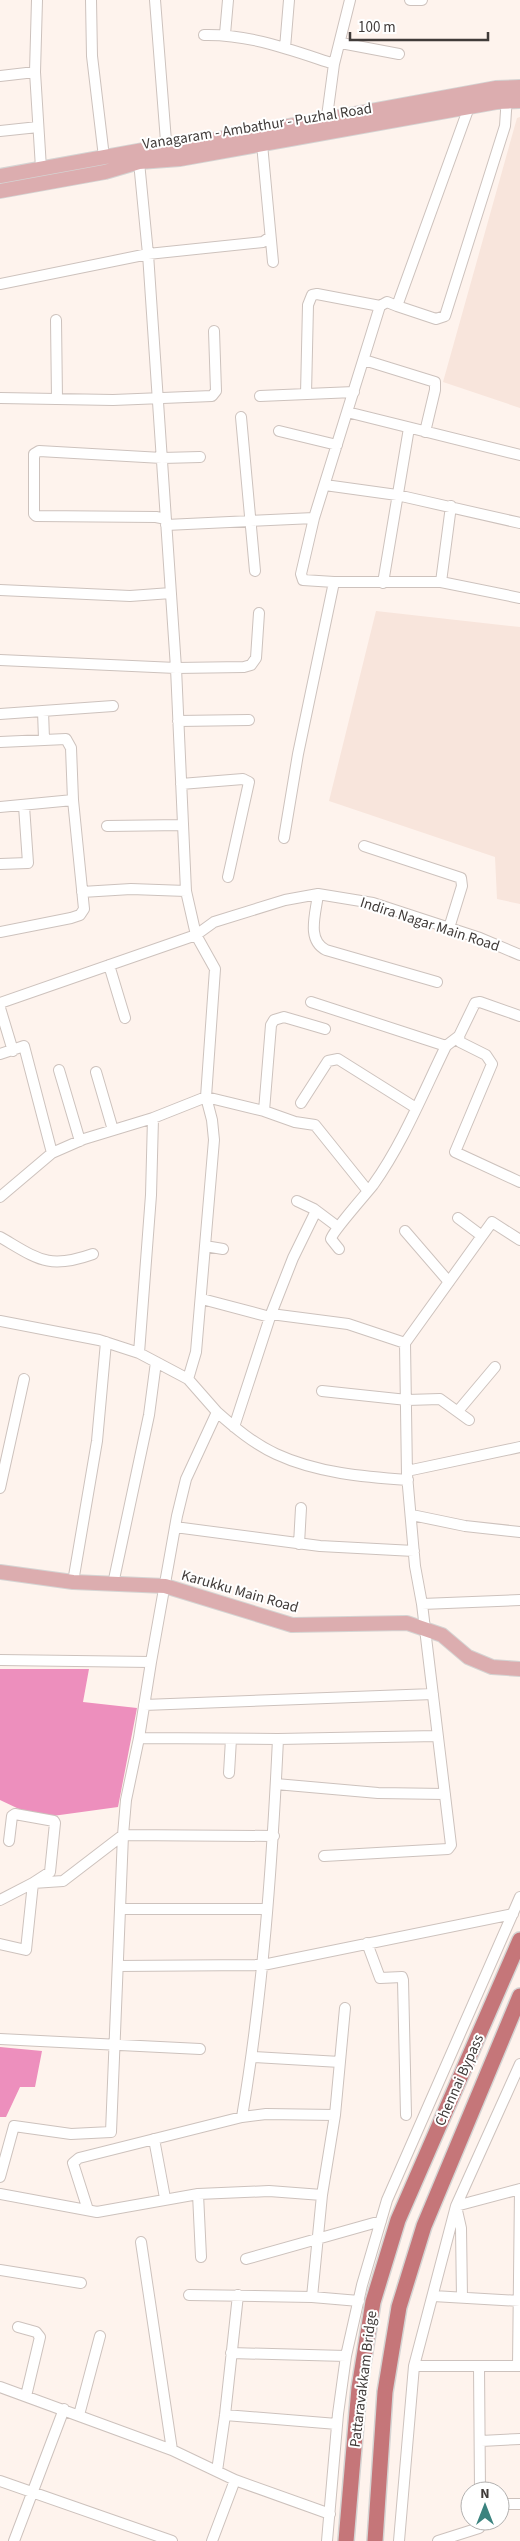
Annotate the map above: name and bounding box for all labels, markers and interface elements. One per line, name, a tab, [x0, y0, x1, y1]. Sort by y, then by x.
scale bar	[350, 10, 488, 42]
text: 100 m	[358, 17, 396, 38]
street label: Vanagaram - Ambathur - Puzhal Road	[141, 98, 373, 155]
street label: Indira Nagar Main Road	[357, 892, 502, 957]
street label: Karukku Main Road	[179, 1565, 301, 1618]
street label: Chennai Bypass	[430, 2031, 489, 2130]
street label: Pattaravakkam Bridge	[345, 2310, 382, 2449]
north arrow	[460, 2481, 510, 2531]
text: N	[480, 2484, 490, 2504]

